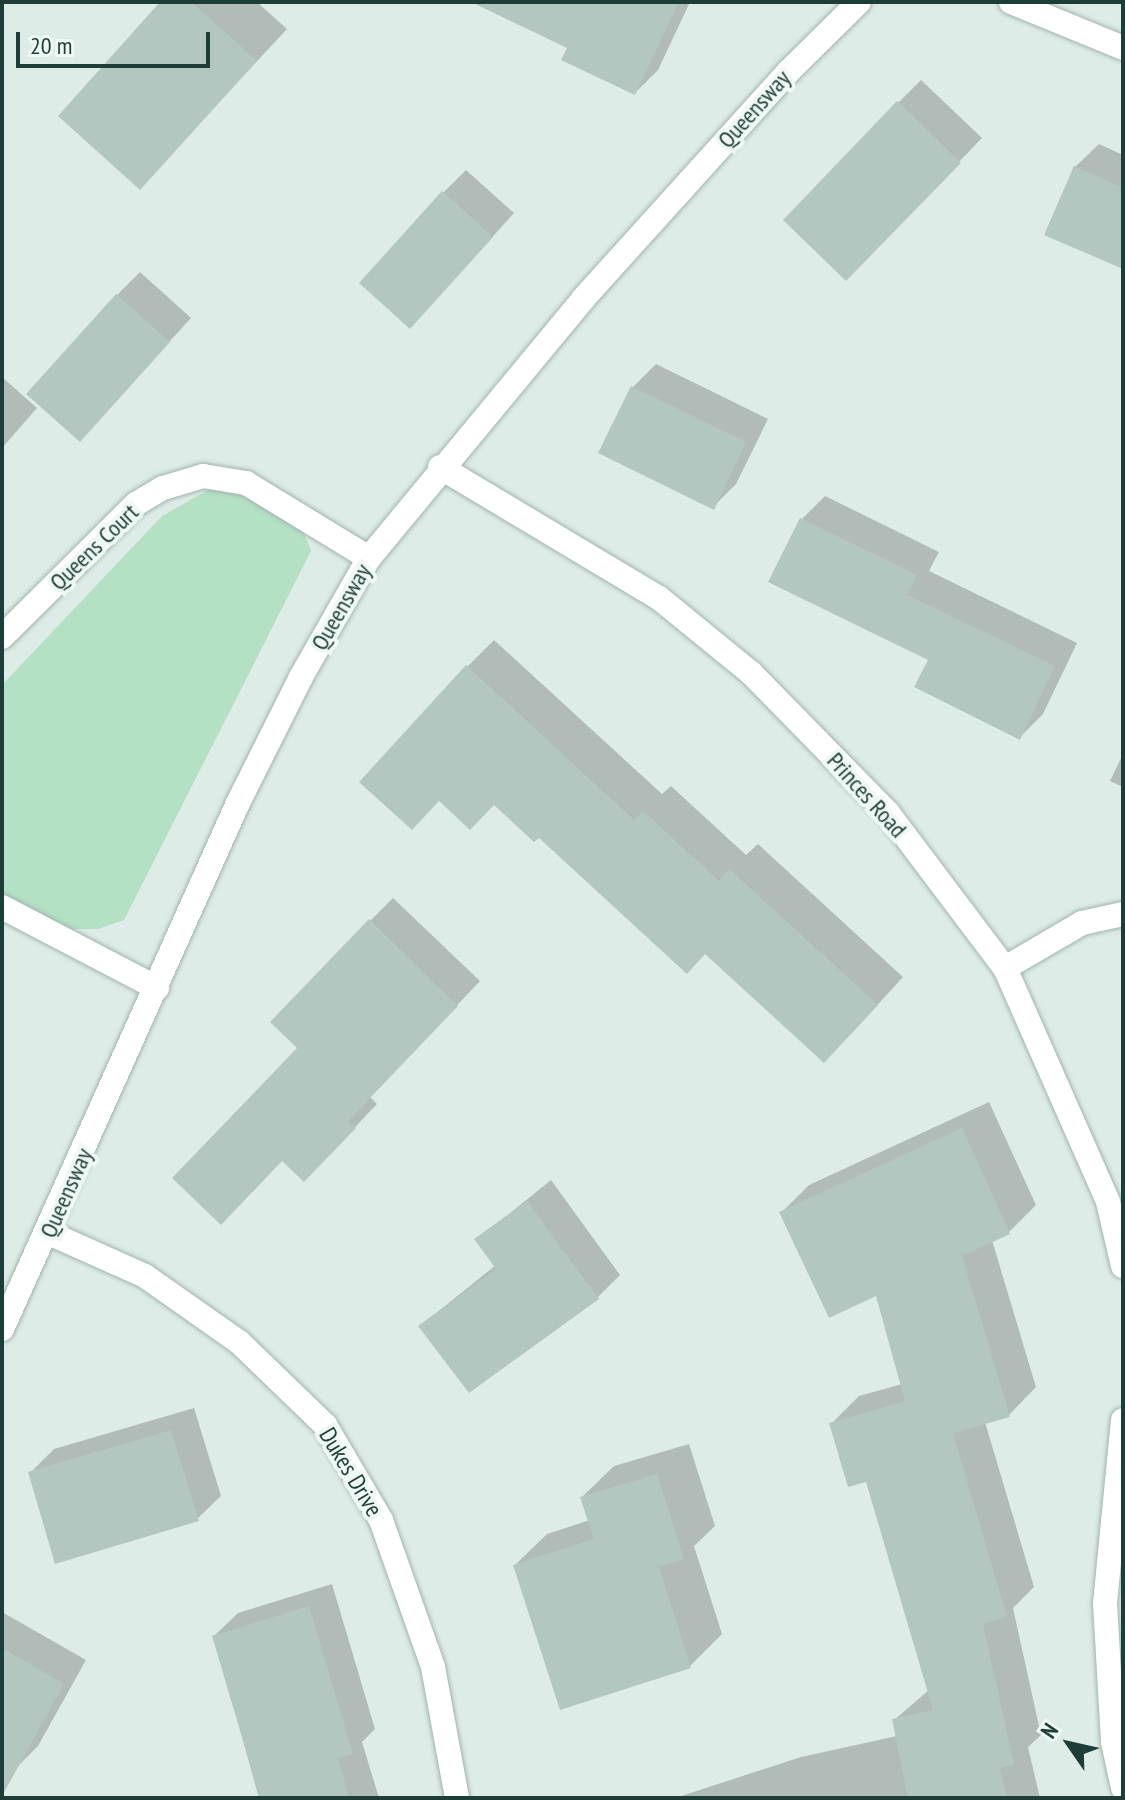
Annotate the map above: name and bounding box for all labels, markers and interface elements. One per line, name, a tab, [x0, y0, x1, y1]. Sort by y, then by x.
scale bar	[20, 16, 214, 66]
text: 20 m	[30, 30, 72, 61]
street label: Queensway	[712, 64, 796, 154]
street label: Queens Court	[44, 498, 144, 596]
street label: Queensway	[305, 559, 377, 655]
street label: Princes Road	[821, 746, 913, 844]
street label: Queensway	[34, 1144, 98, 1242]
street label: Dukes Drive	[313, 1422, 389, 1522]
north arrow	[1029, 1704, 1109, 1784]
text: N	[1034, 1718, 1064, 1743]

